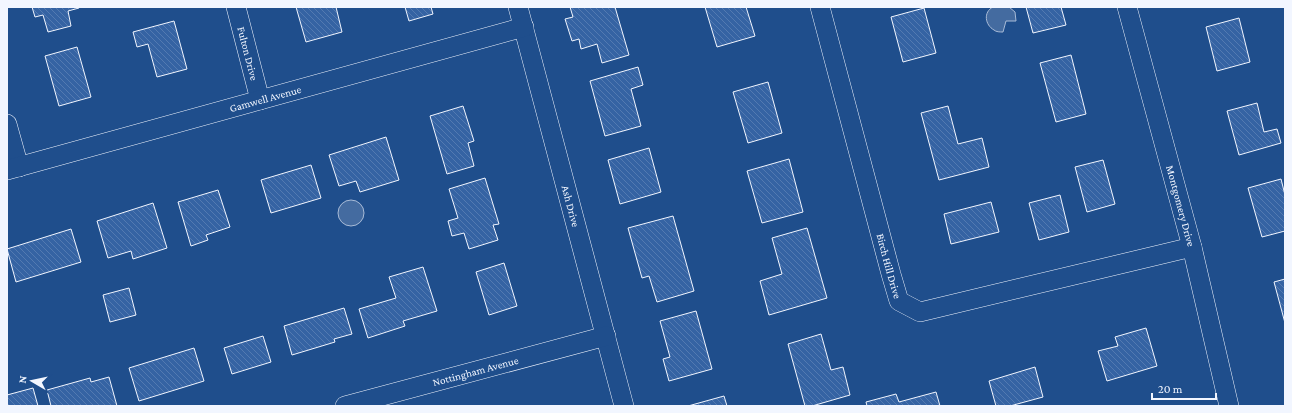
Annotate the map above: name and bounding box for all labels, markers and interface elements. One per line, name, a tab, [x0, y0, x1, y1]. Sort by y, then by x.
street label: Fulton Drive	[235, 25, 261, 82]
street label: Gamwell Avenue	[228, 83, 303, 114]
street label: Montgomery Drive	[1164, 164, 1198, 248]
street label: Ash Drive	[560, 184, 582, 228]
street label: Birch Hill Drive	[874, 232, 904, 300]
street label: Nottingham Avenue	[431, 354, 520, 388]
north arrow	[12, 361, 52, 401]
text: N	[16, 374, 29, 384]
scale bar	[1152, 375, 1216, 401]
text: 20 m	[1158, 382, 1183, 396]

